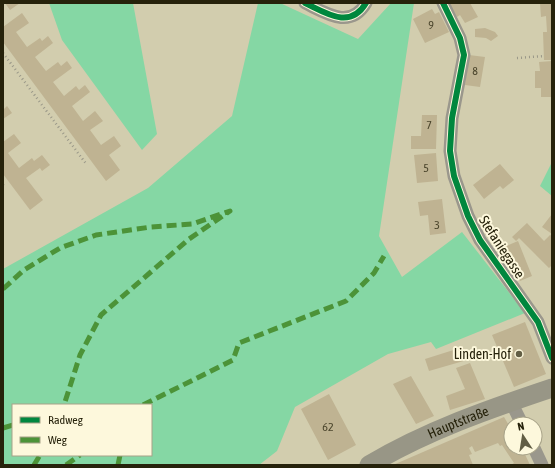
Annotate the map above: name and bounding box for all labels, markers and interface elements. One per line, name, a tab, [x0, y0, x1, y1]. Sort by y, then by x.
house number: 9	[428, 18, 434, 32]
house number: 8	[472, 64, 478, 78]
house number: 7	[426, 118, 432, 132]
house number: 5	[423, 161, 429, 175]
street label: Stefaniegasse	[476, 213, 528, 281]
house number: 3	[434, 218, 440, 232]
place label: Linden-Hof	[454, 346, 511, 362]
marker: Linden-Hof	[514, 349, 524, 359]
street label: Hauptstraße	[425, 403, 491, 442]
legend	[12, 404, 152, 456]
text: Radweg	[48, 413, 84, 427]
north arrow	[503, 416, 543, 456]
house number: 62	[322, 420, 334, 434]
text: N	[516, 420, 525, 433]
text: Weg	[48, 433, 68, 447]

